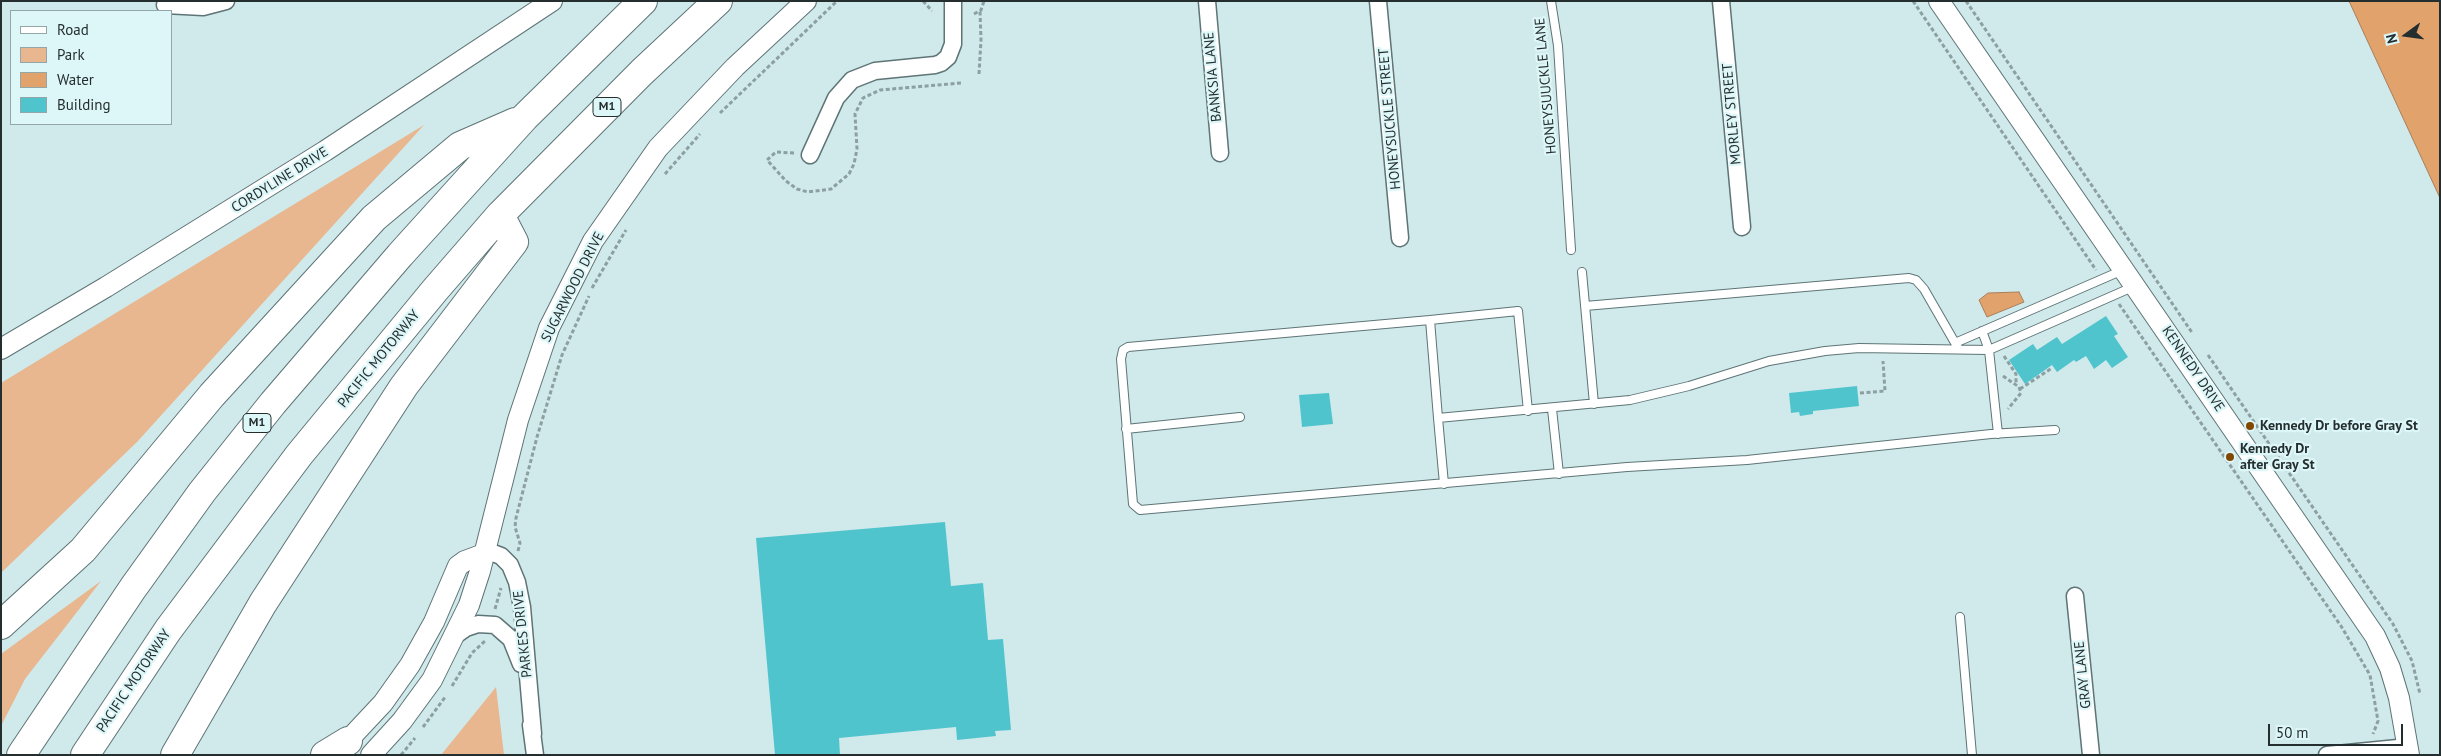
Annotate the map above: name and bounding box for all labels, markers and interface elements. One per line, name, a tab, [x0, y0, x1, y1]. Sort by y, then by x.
legend	[10, 10, 172, 125]
north arrow	[2381, 10, 2431, 60]
street label: HONEYSUUCKLE LANE	[1532, 17, 1560, 155]
text: Road	[57, 20, 89, 39]
street label: BANKSIA LANE	[1201, 31, 1225, 123]
text: N	[2382, 32, 2401, 45]
text: Park	[57, 45, 85, 64]
street label: HONEYSUCKLE STREET	[1375, 48, 1405, 190]
street label: MORLEY STREET	[1719, 63, 1745, 165]
text: Water	[57, 70, 94, 89]
text: Building	[57, 95, 111, 114]
road number: M1	[593, 98, 621, 116]
street label: CORDYLINE DRIVE	[229, 143, 331, 217]
street label: SUGARWOOD DRIVE	[538, 229, 608, 345]
street label: PACIFIC MOTORWAY	[335, 307, 423, 411]
street label: KENNEDY DRIVE	[2158, 323, 2228, 415]
road number: M1	[243, 413, 271, 432]
place label: Kennedy Dr before Gray St	[2260, 418, 2418, 434]
marker: Kennedy Dr before Gray St	[2244, 420, 2256, 432]
place label: Kennedy Dr after Gray St	[2240, 441, 2315, 474]
marker: Kennedy Dr after Gray St	[2224, 451, 2236, 463]
street label: PARKES DRIVE	[510, 590, 536, 678]
street label: PACIFIC MOTORWAY	[93, 626, 175, 736]
street label: GRAY LANE	[2071, 640, 2095, 710]
scale bar	[2271, 714, 2406, 746]
text: 50 m	[2276, 723, 2309, 742]

